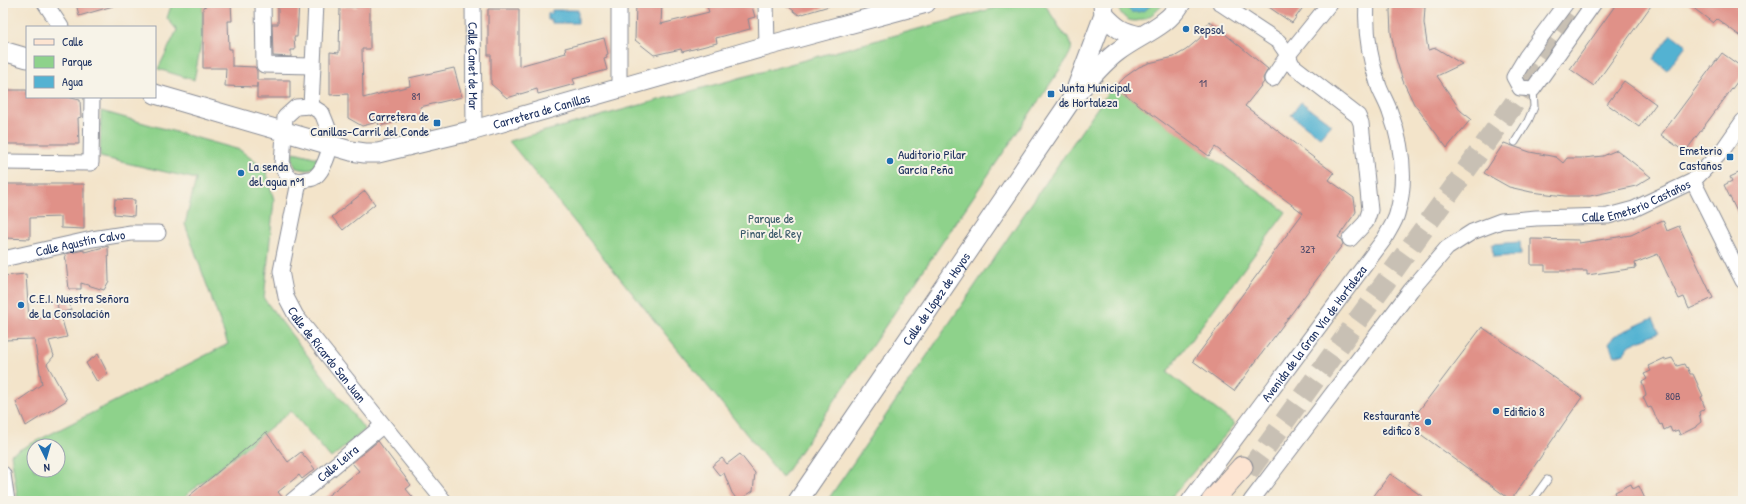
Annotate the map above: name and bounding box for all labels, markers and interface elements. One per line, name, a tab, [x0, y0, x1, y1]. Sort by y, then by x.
place label: Repsol	[1194, 20, 1225, 38]
street label: Calle Canet de Mar	[464, 22, 483, 110]
marker: Repsol	[1181, 24, 1191, 34]
legend	[26, 26, 156, 98]
text: Calle	[62, 33, 83, 50]
text: Parque	[62, 53, 92, 70]
text: Agua	[62, 73, 83, 90]
house number: 11	[1199, 76, 1207, 90]
place label: Junta Municipal de Hortaleza	[1059, 78, 1132, 111]
street label: Carretera de Canillas	[491, 88, 592, 133]
house number: 81	[412, 89, 420, 103]
marker: Junta Municipal de Hortaleza	[1046, 89, 1056, 99]
place label: Carretera de Canillas-Carril del Conde	[310, 107, 429, 140]
marker: Carretera de Canillas-Carril del Conde	[432, 118, 442, 128]
place label: Emeterio Castaños	[1679, 141, 1722, 174]
place label: Auditorio Pilar García Peña	[898, 145, 966, 178]
marker: Emeterio Castaños	[1725, 152, 1735, 162]
marker: Auditorio Pilar García Peña	[885, 156, 895, 166]
place label: La senda del agua nº1	[249, 157, 305, 190]
marker: La senda del agua nº1	[236, 168, 246, 178]
street label: Calle Emeterio Castaños	[1581, 175, 1693, 226]
park label: Parque de Pinar del Rey	[740, 209, 802, 242]
street label: Calle Agustín Calvo	[34, 225, 126, 260]
house number: 327	[1300, 242, 1316, 256]
street label: Calle de López de Hoyos	[898, 248, 974, 349]
street label: Avenida de la Gran Vía de Hortaleza	[1257, 262, 1371, 405]
place label: C.E.I. Nuestra Señora de la Consolación	[29, 289, 128, 322]
marker: C.E.I. Nuestra Señora de la Consolación	[16, 300, 26, 310]
street label: Calle de Ricardo San Juan	[284, 303, 371, 406]
house number: 80B	[1665, 389, 1681, 403]
place label: Edificio 8	[1504, 402, 1545, 420]
place label: Restaurante edifico 8	[1364, 406, 1420, 439]
marker: Edificio 8	[1491, 406, 1501, 416]
marker: Restaurante edifico 8	[1423, 417, 1433, 427]
north arrow	[26, 438, 66, 478]
street label: Calle Leira	[313, 441, 362, 486]
text: N	[43, 461, 50, 475]

